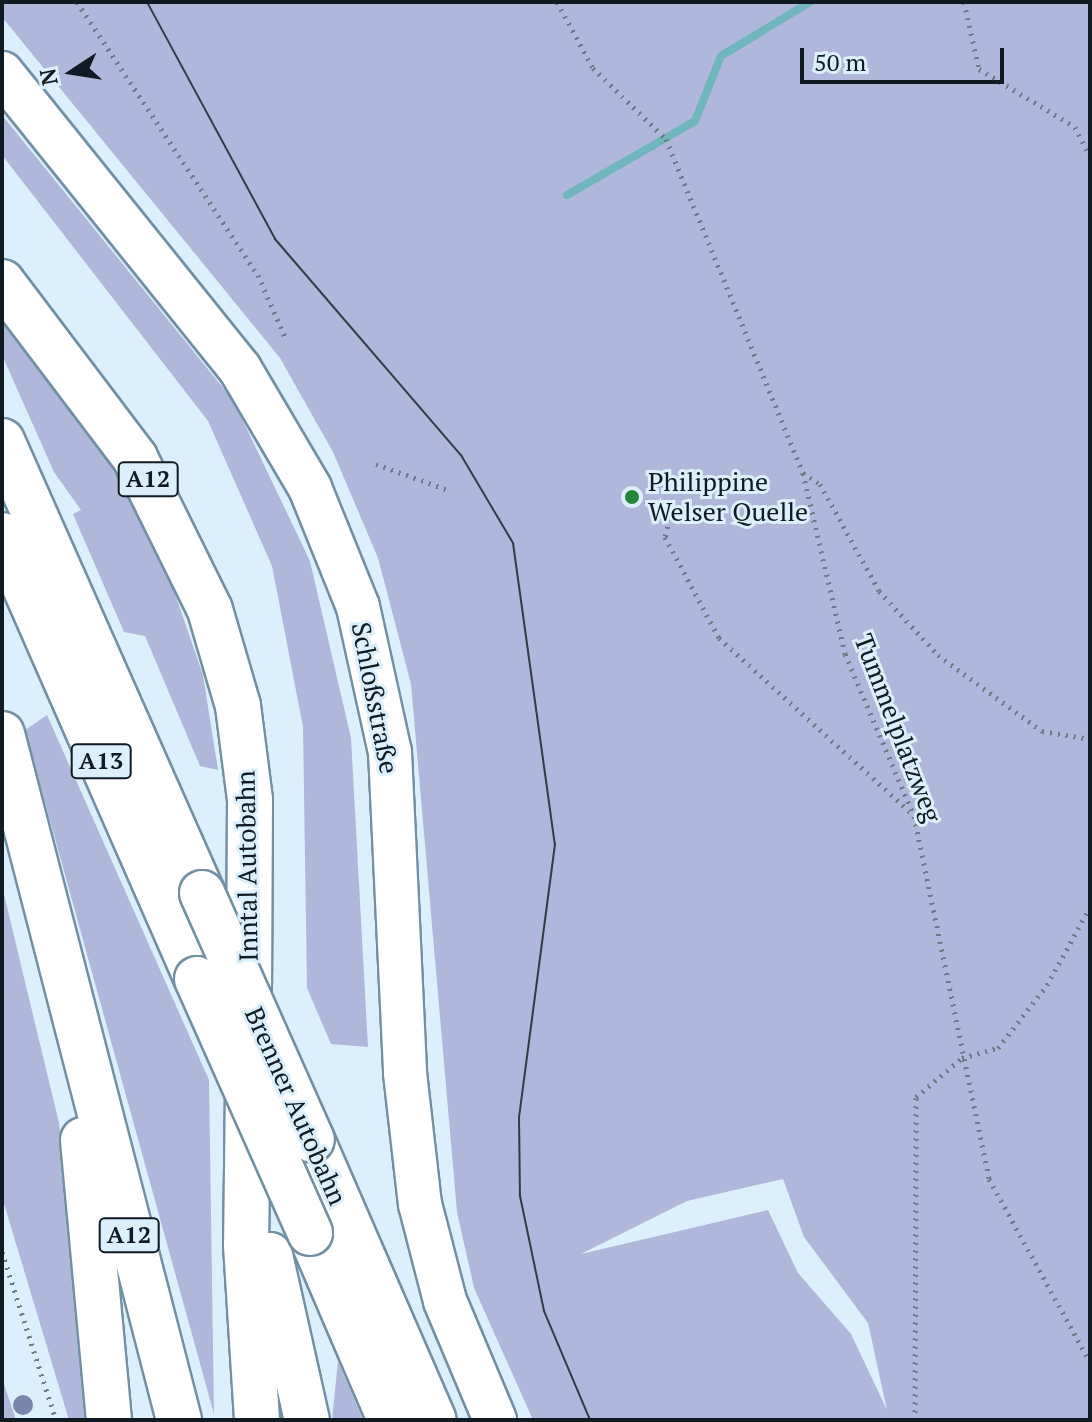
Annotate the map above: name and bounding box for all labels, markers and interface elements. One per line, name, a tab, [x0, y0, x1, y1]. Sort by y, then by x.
north arrow	[32, 32, 112, 112]
scale bar	[804, 32, 1008, 82]
text: 50 m	[814, 46, 866, 78]
text: N	[32, 66, 64, 88]
road number: A12	[116, 459, 180, 499]
place label: Philippine Welser Quelle	[648, 466, 808, 528]
marker: Philippine Welser Quelle	[623, 488, 641, 506]
street label: Schloßstraße	[345, 620, 405, 776]
street label: Tummelplatzweg	[848, 629, 948, 827]
road number: A13	[69, 741, 133, 781]
street label: Inntal Autobahn	[230, 770, 264, 962]
street label: Brenner Autobahn	[238, 1002, 354, 1210]
road number: A12	[97, 1215, 161, 1255]

